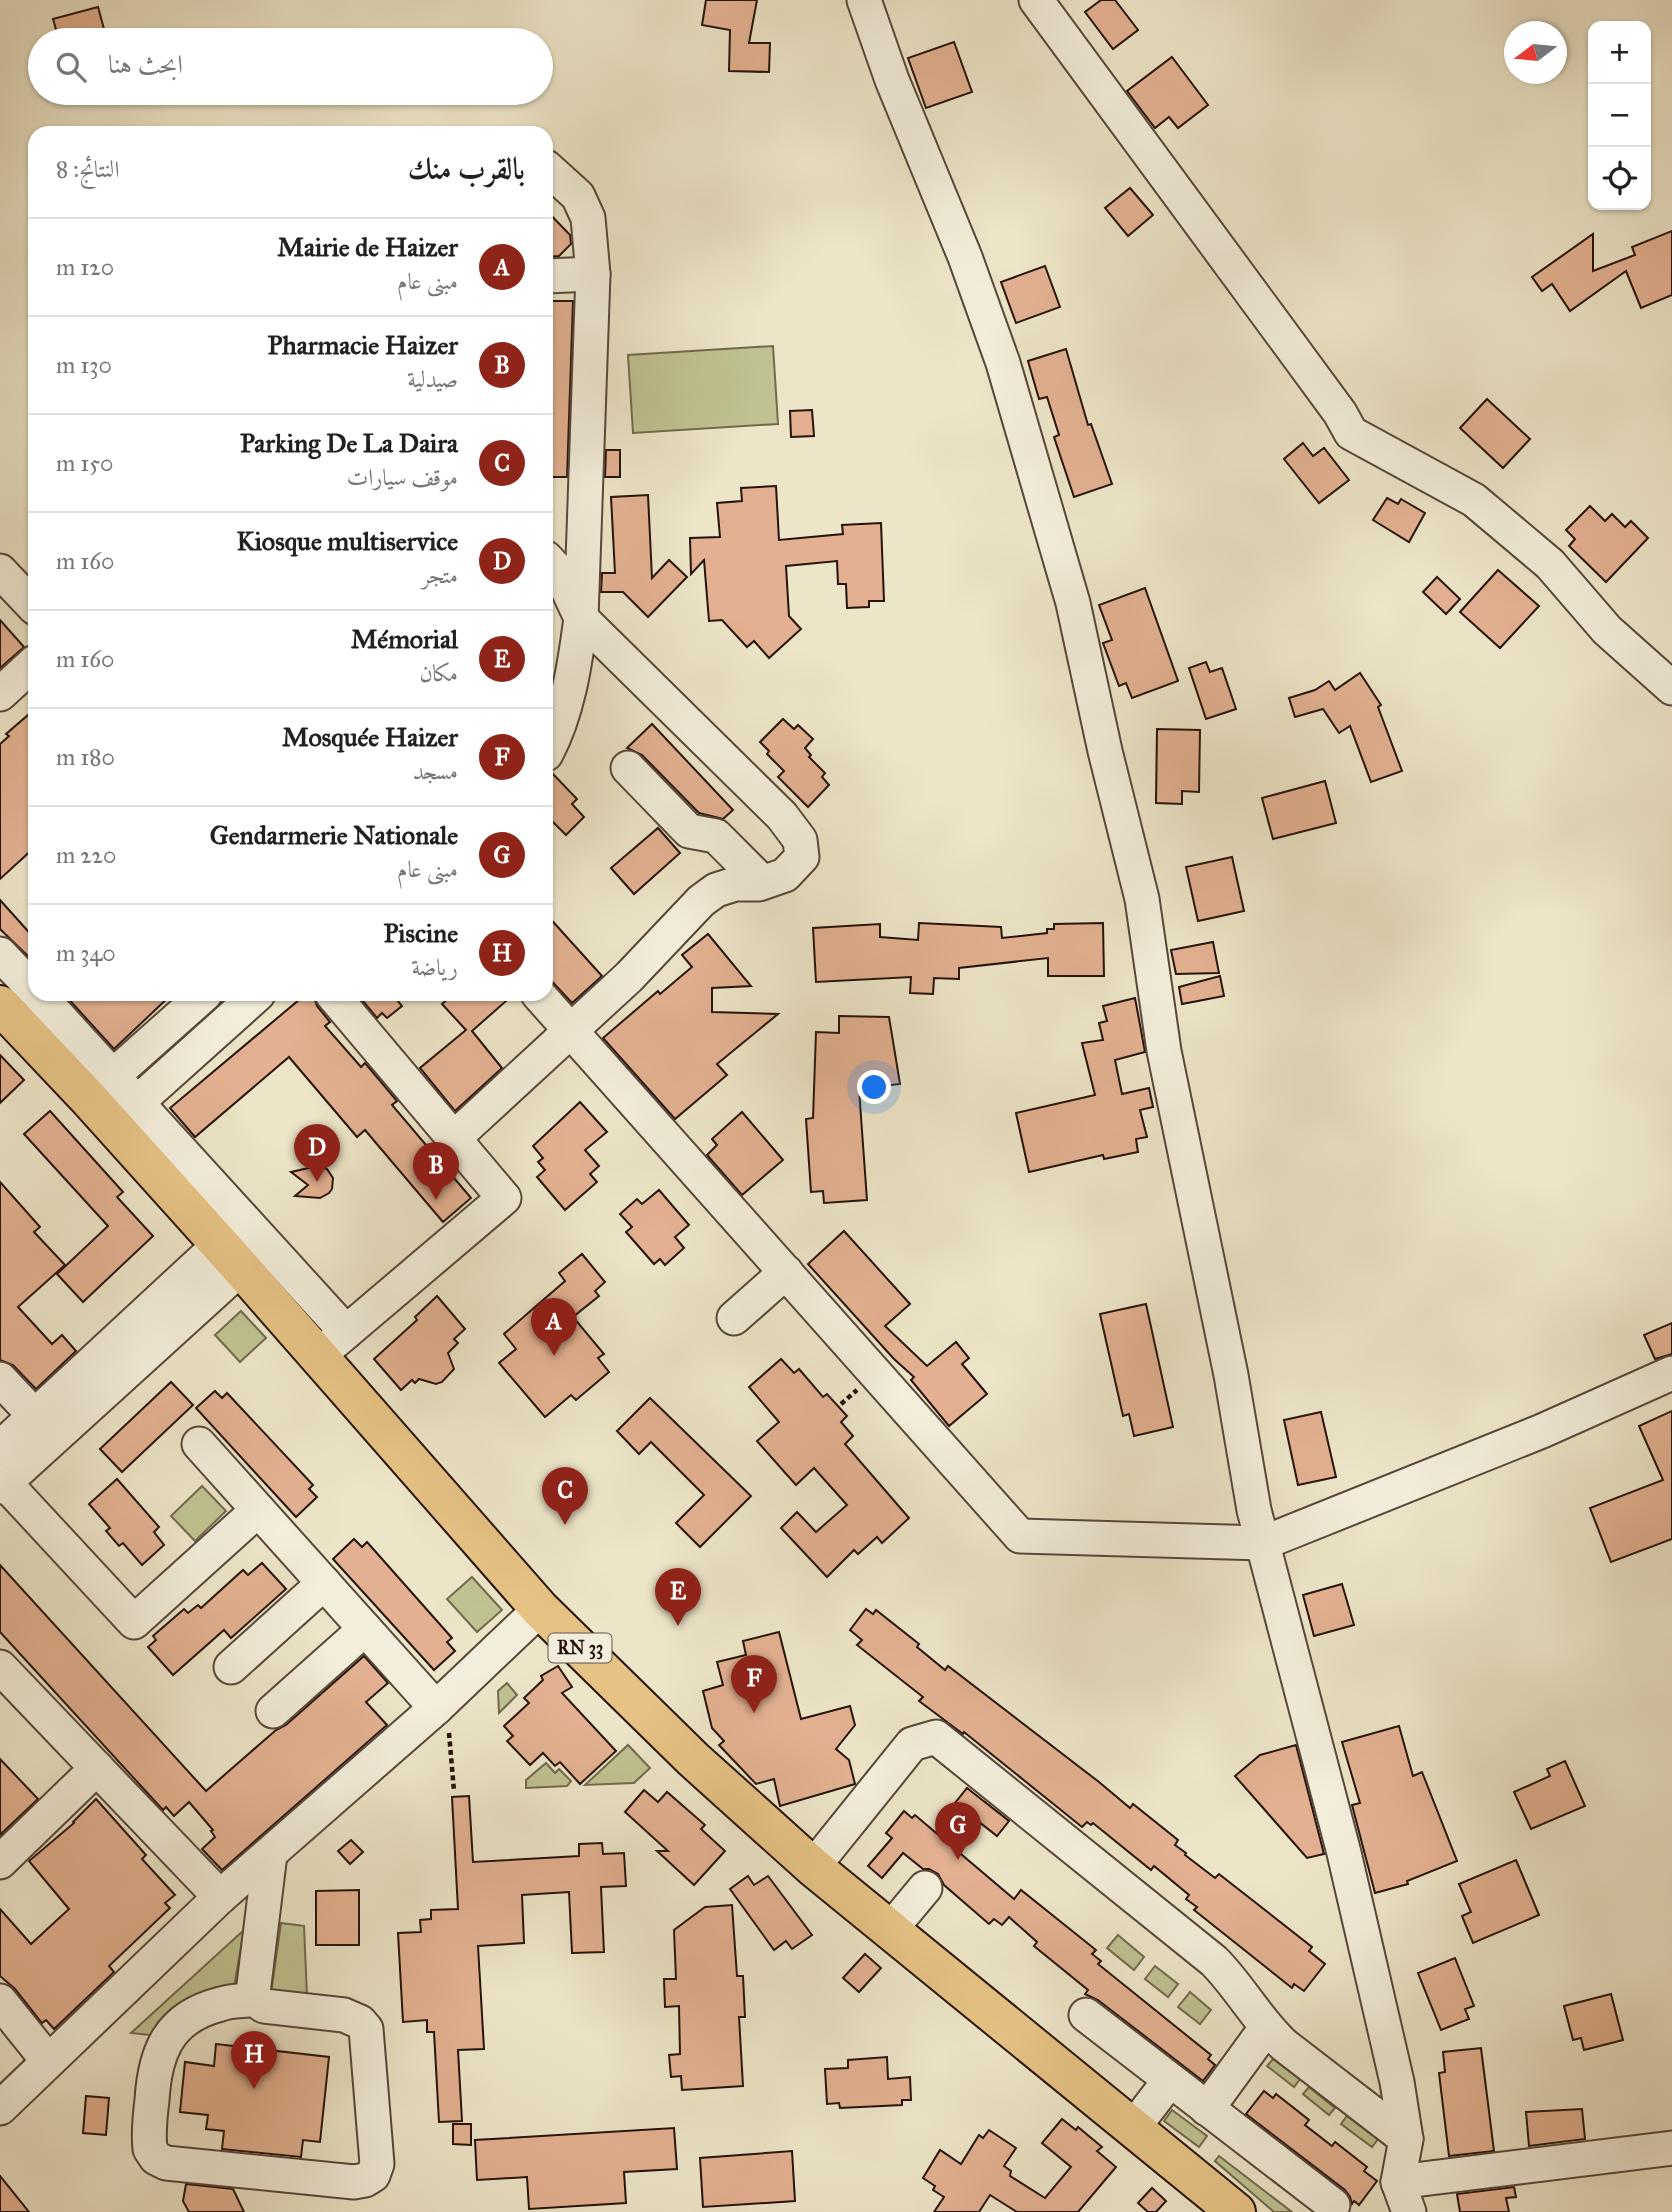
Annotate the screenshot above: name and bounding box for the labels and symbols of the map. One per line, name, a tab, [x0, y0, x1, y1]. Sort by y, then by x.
north arrow	[1504, 21, 1567, 84]
your location	[857, 1070, 891, 1104]
pin: D	[294, 1124, 340, 1182]
pin: B	[413, 1142, 459, 1200]
pin: A	[531, 1298, 577, 1356]
pin: C	[542, 1467, 588, 1525]
pin: E	[655, 1568, 701, 1626]
road number: RN 33	[548, 1633, 612, 1662]
pin: F	[731, 1655, 777, 1713]
pin: G	[935, 1802, 981, 1860]
pin: H	[231, 2031, 277, 2089]

